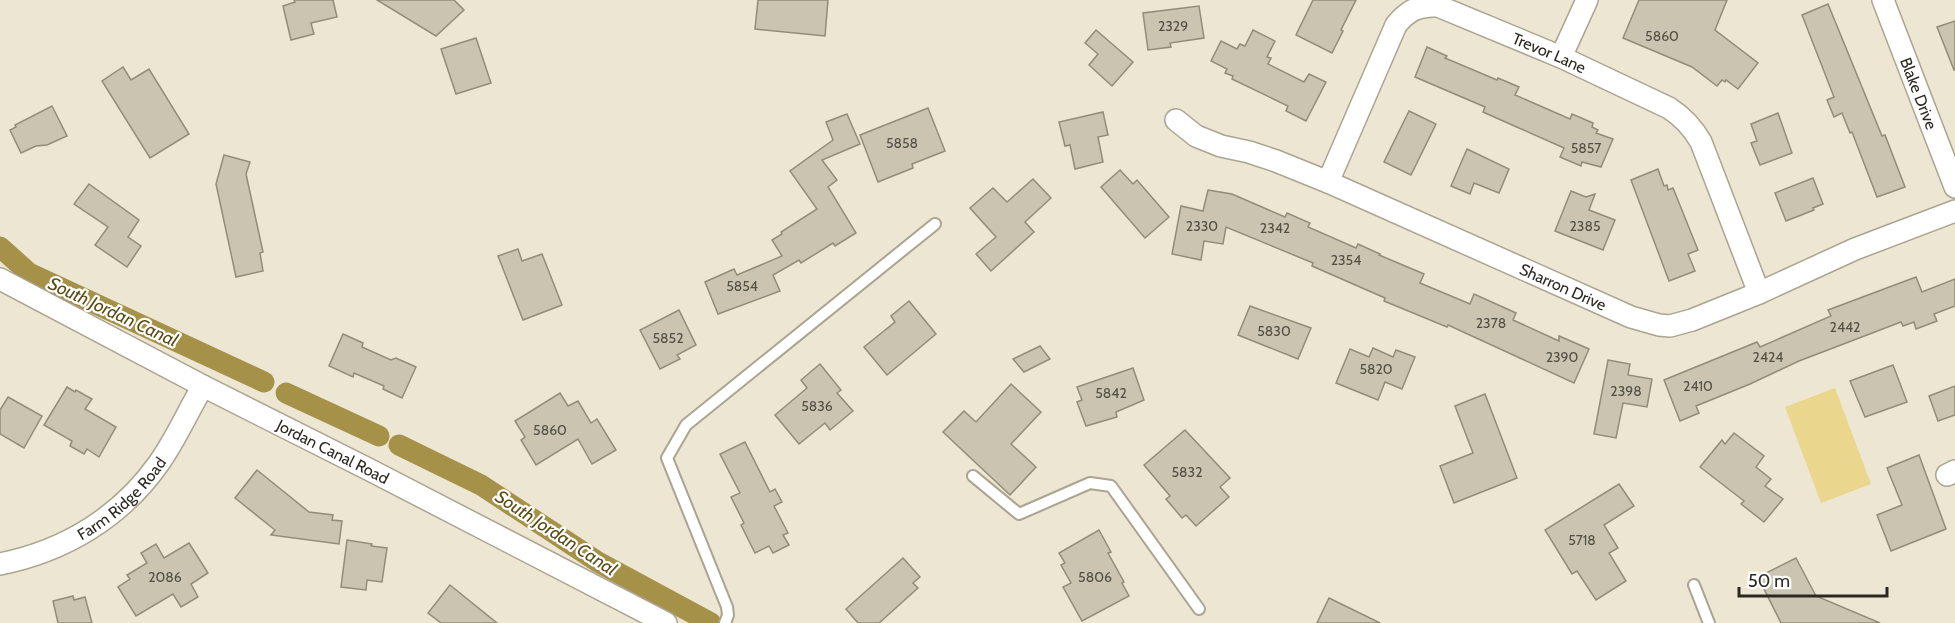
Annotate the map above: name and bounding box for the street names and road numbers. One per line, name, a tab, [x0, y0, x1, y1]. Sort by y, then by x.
street label: Trevor Lane	[1510, 28, 1589, 77]
street label: Blake Drive	[1896, 55, 1941, 132]
street label: Sharron Drive	[1517, 259, 1609, 314]
street label: Jordan Canal Road	[273, 415, 392, 488]
street label: Farm Ridge Road	[74, 453, 170, 544]

